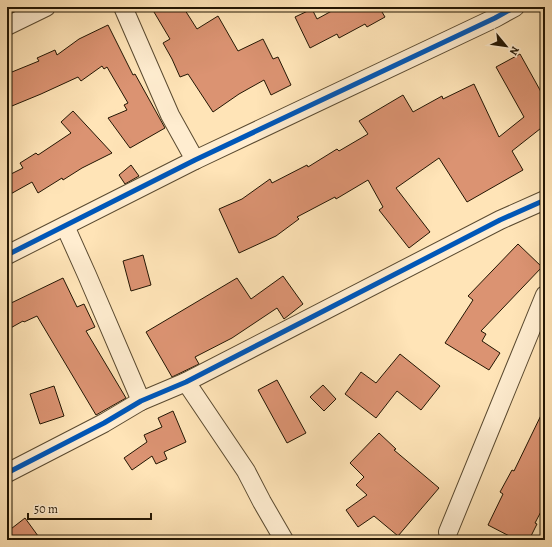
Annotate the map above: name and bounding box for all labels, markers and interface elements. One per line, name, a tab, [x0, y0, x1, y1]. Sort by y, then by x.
north arrow	[486, 26, 526, 66]
text: N	[506, 43, 523, 58]
scale bar	[28, 495, 151, 521]
text: 50 m	[34, 501, 58, 517]

